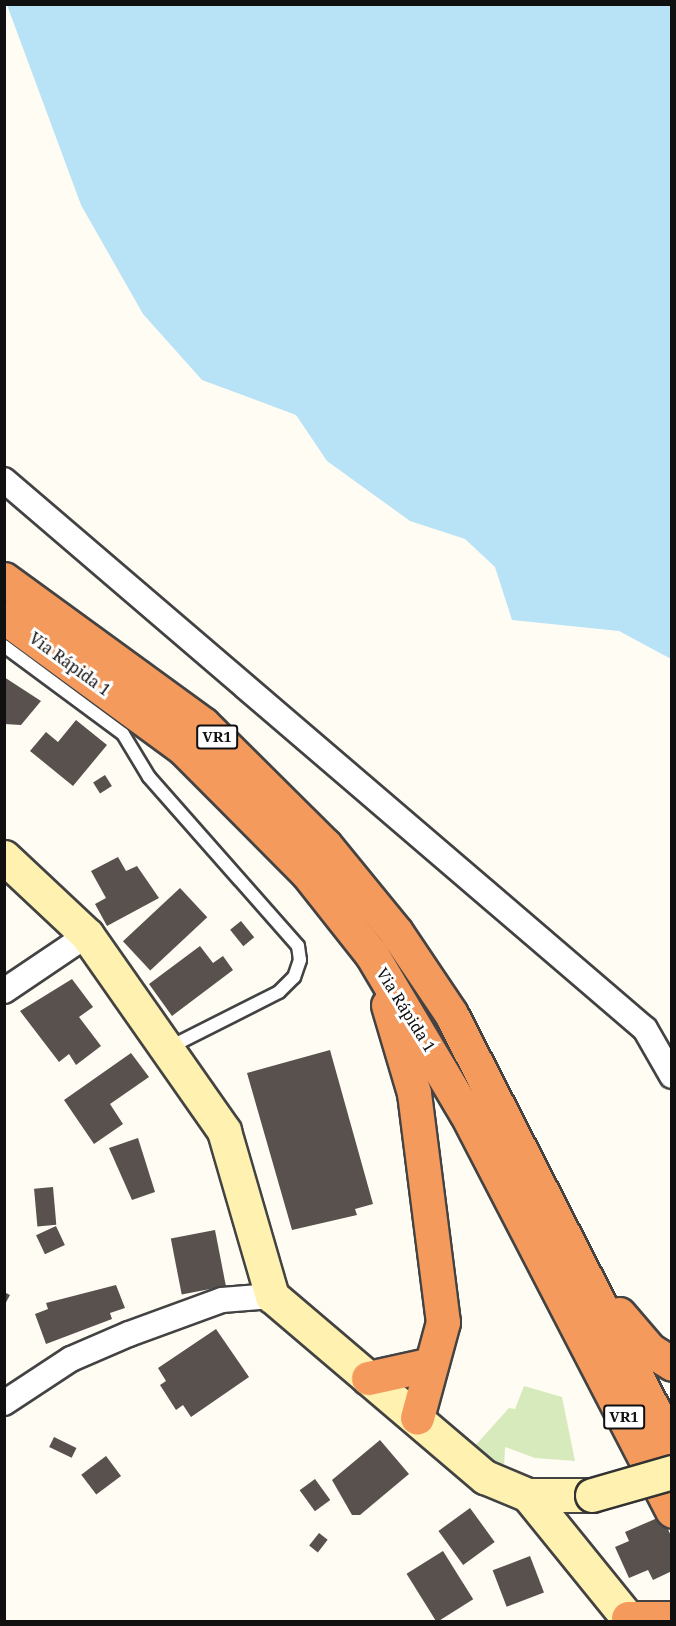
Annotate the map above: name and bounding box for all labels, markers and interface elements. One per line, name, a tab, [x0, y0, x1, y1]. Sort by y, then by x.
street label: Via Rápida 1	[26, 628, 114, 700]
road number: VR1	[196, 725, 238, 749]
street label: Via Rápida 1	[373, 964, 439, 1056]
road number: VR1	[603, 1405, 645, 1429]

